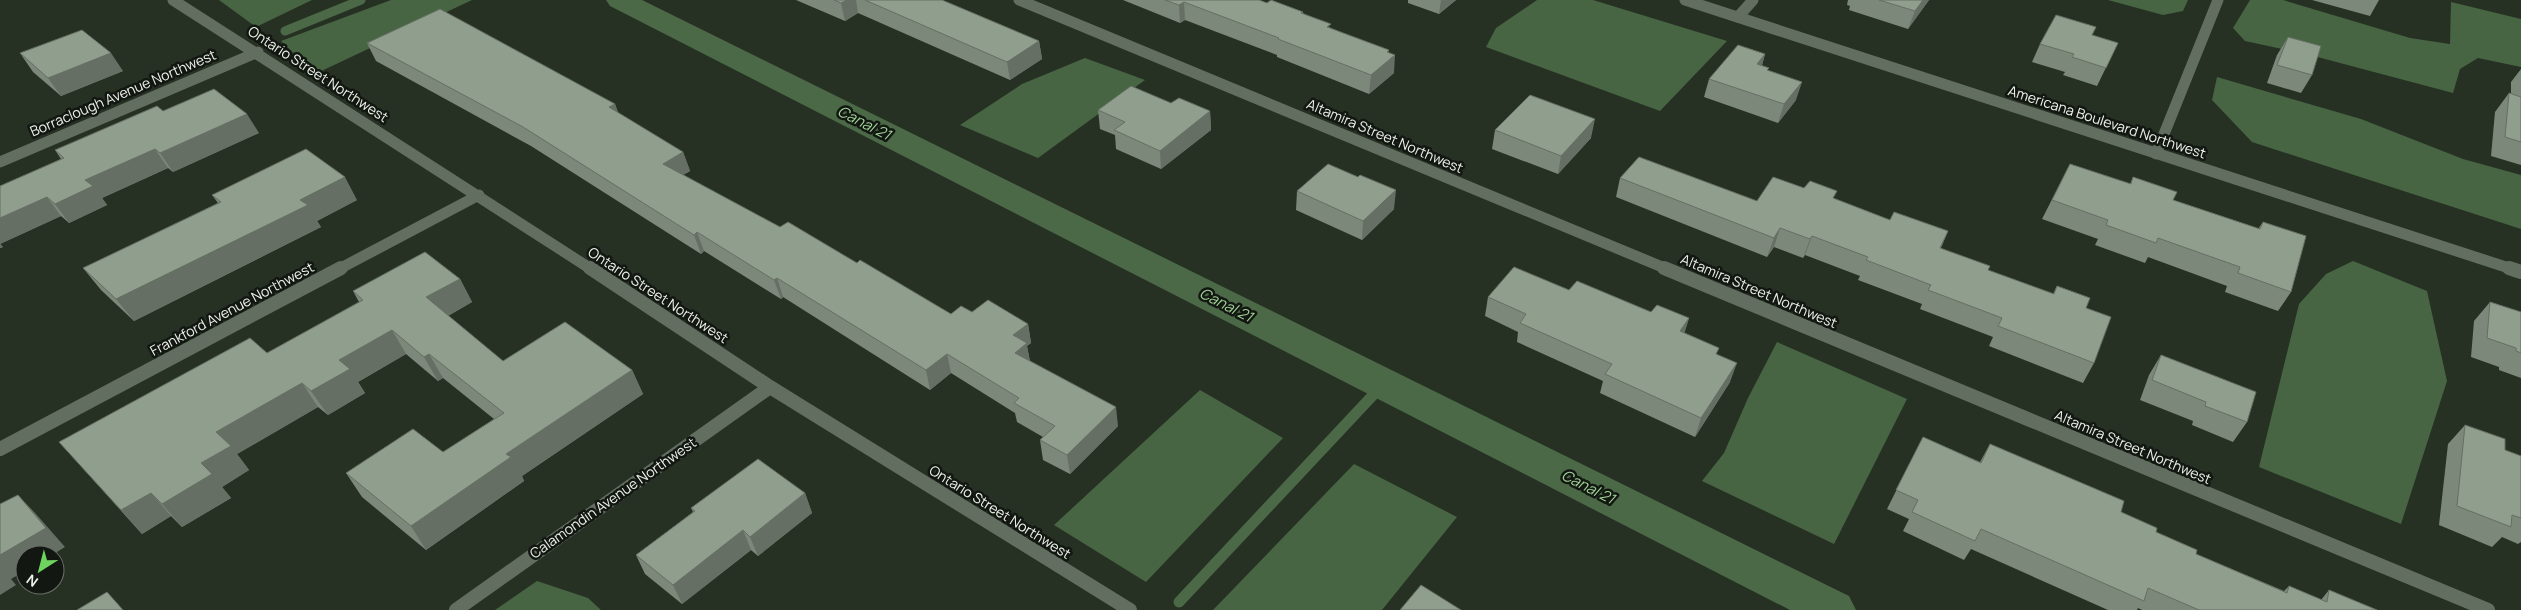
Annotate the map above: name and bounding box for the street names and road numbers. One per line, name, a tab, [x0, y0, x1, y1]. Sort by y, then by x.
street label: Ontario Street Northwest	[244, 21, 392, 126]
street label: Borraclough Avenue Northwest	[27, 44, 219, 140]
street label: Americana Boulevard Northwest	[2006, 81, 2209, 163]
street label: Altamira Street Northwest	[1304, 94, 1467, 177]
street label: Ontario Street Northwest	[584, 242, 732, 347]
street label: Altamira Street Northwest	[1678, 249, 1841, 332]
street label: Frankford Avenue Northwest	[147, 257, 317, 360]
street label: Altamira Street Northwest	[2052, 405, 2215, 488]
street label: Calamondin Avenue Northwest	[526, 432, 700, 562]
street label: Ontario Street Northwest	[926, 460, 1075, 563]

